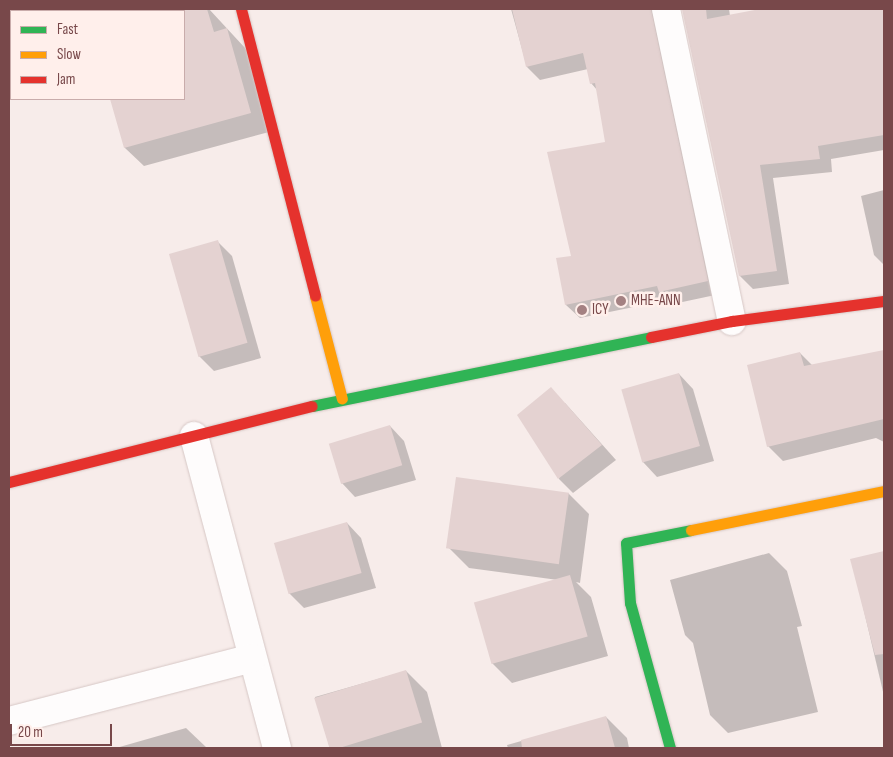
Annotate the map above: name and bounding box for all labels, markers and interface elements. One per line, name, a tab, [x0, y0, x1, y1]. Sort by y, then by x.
legend	[10, 10, 185, 100]
text: Fast	[57, 20, 78, 39]
text: Slow	[57, 45, 81, 64]
text: Jam	[57, 70, 75, 89]
place label: MHE-ANN	[631, 292, 681, 310]
marker: MHE-ANN	[615, 295, 627, 307]
place label: ICY	[592, 301, 608, 319]
marker: ICY	[576, 304, 588, 316]
scale bar	[12, 714, 115, 746]
text: 20 m	[18, 723, 43, 742]

